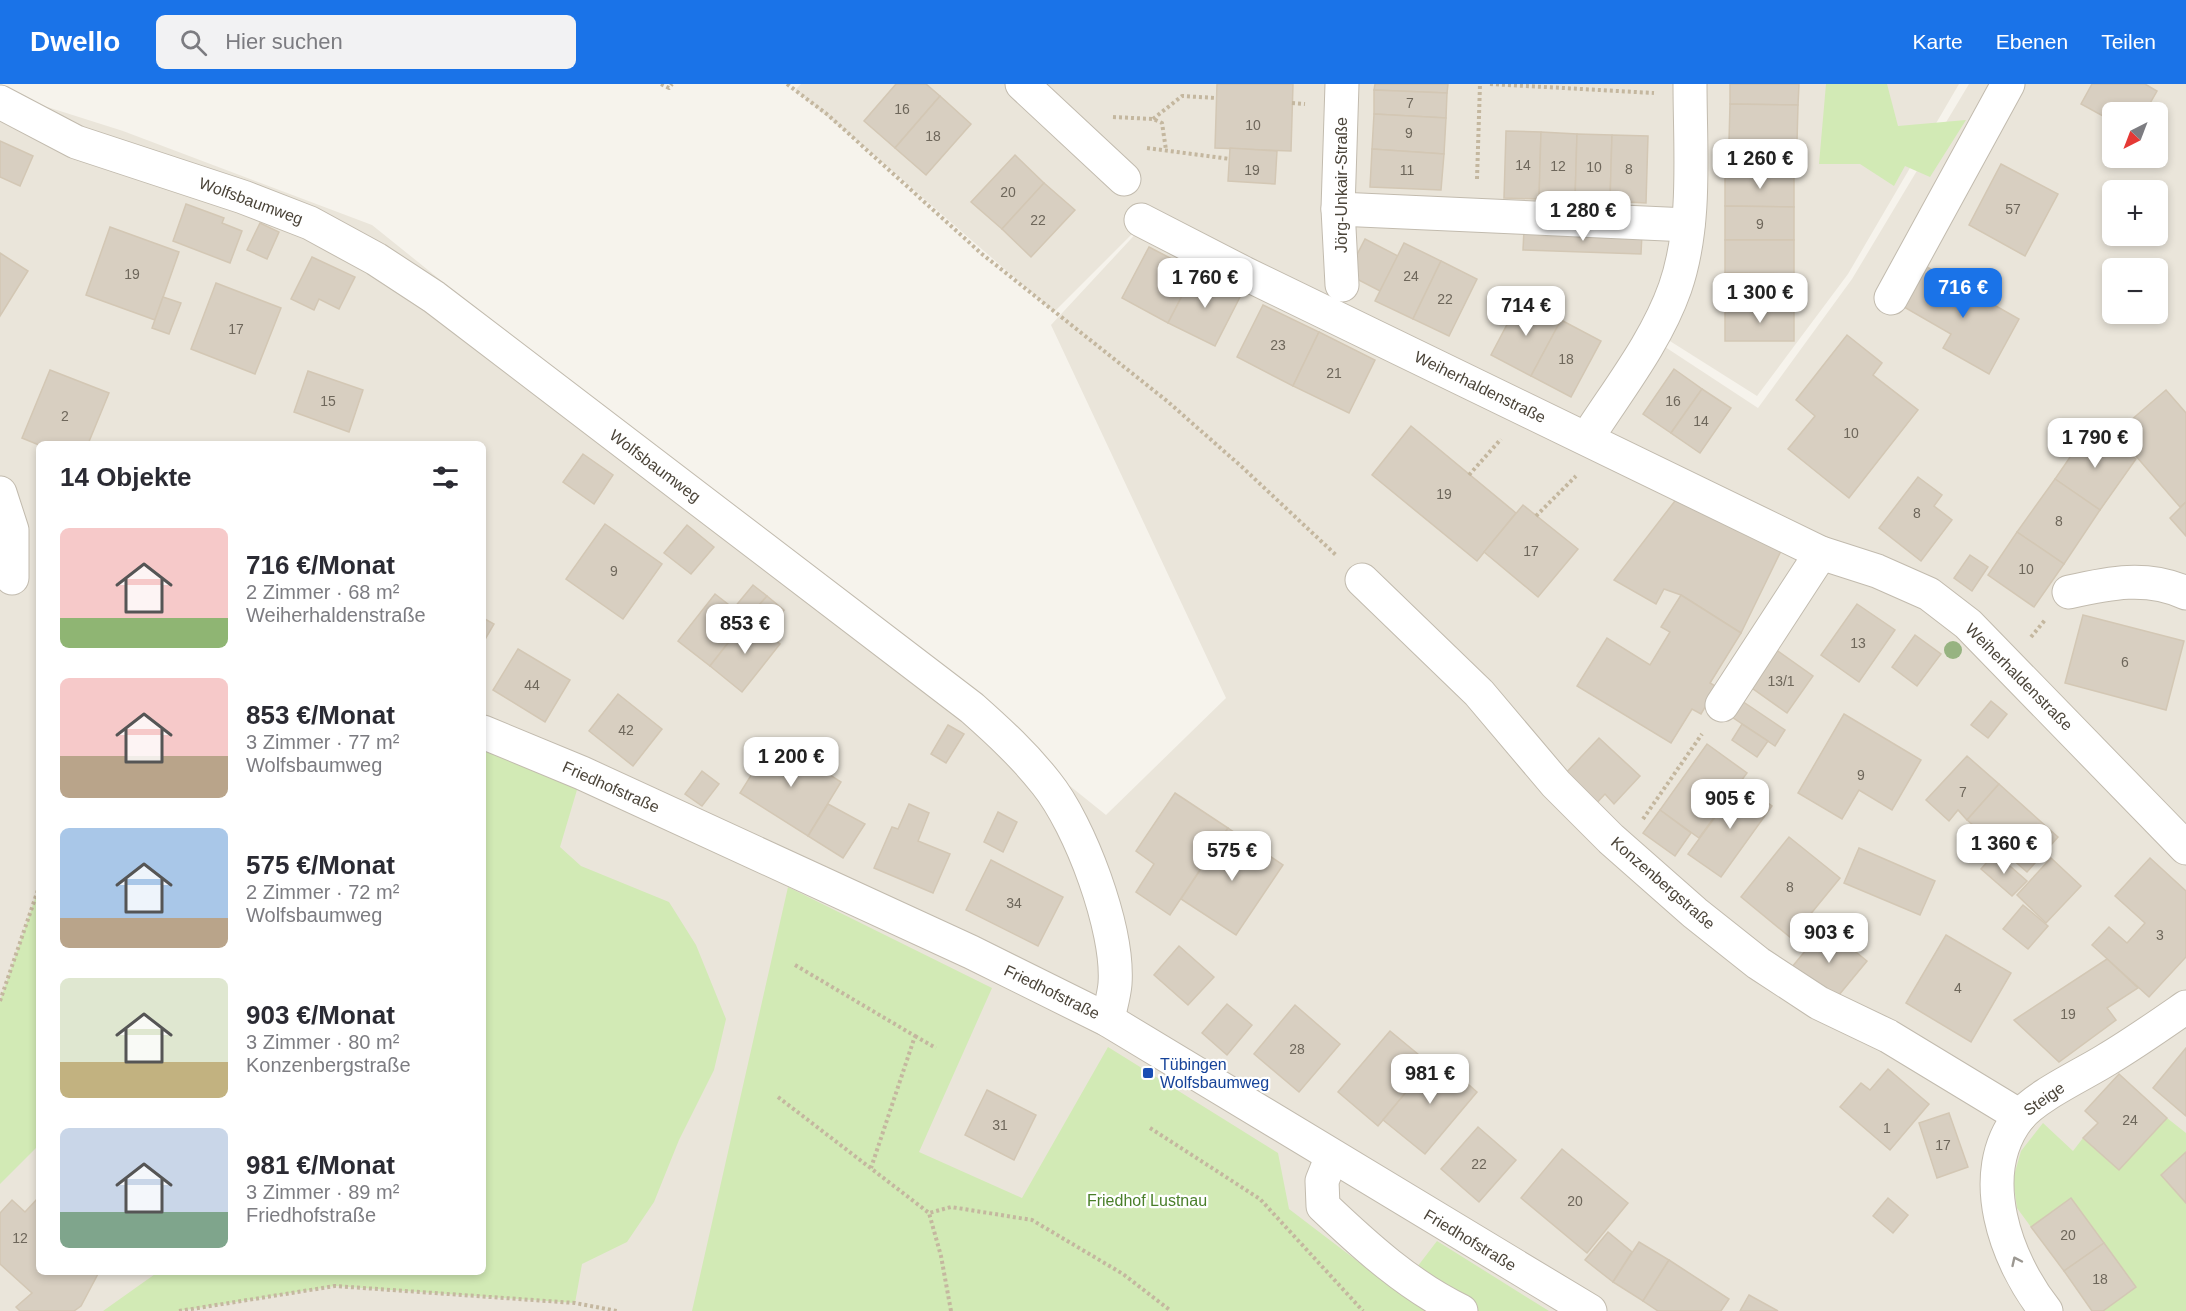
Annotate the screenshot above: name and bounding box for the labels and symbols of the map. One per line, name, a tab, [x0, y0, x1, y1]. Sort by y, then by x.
house number: 7	[1406, 95, 1414, 111]
house number: 16	[894, 101, 910, 117]
north arrow	[2102, 102, 2168, 168]
house number: 10	[1245, 117, 1261, 133]
street label: Jörg-Unkair-Straße	[1333, 117, 1350, 253]
house number: 9	[1405, 125, 1413, 141]
house number: 18	[925, 128, 941, 144]
pin: 1 260 €	[1705, 139, 1815, 190]
house number: 14	[1515, 157, 1531, 173]
house number: 12	[1550, 158, 1566, 174]
house number: 10	[1586, 159, 1602, 175]
house number: 8	[1625, 161, 1633, 177]
house number: 19	[1244, 162, 1260, 178]
house number: 11	[1400, 162, 1414, 178]
street label: Wolfsbaumweg	[197, 174, 305, 228]
house number: 20	[1000, 184, 1016, 200]
pin: 1 280 €	[1528, 191, 1638, 242]
house number: 57	[2005, 201, 2021, 217]
house number: 22	[1030, 212, 1046, 228]
house number: 9	[1756, 216, 1764, 232]
pin: 1 760 €	[1150, 258, 1260, 309]
house number: 19	[124, 266, 140, 282]
house number: 24	[1403, 268, 1419, 284]
pin: 716 €	[1921, 268, 2005, 319]
pin: 1 300 €	[1705, 273, 1815, 324]
pin: 714 €	[1484, 286, 1568, 337]
house number: 22	[1437, 291, 1453, 307]
house number: 17	[228, 321, 244, 337]
house number: 23	[1270, 337, 1286, 353]
street label: Weiherhaldenstraße	[1412, 348, 1548, 426]
house number: 18	[1558, 351, 1574, 367]
house number: 21	[1326, 365, 1342, 381]
house number: 15	[320, 393, 336, 409]
house number: 16	[1665, 393, 1681, 409]
house number: 2	[61, 408, 69, 424]
house number: 14	[1693, 413, 1709, 429]
pin: 1 790 €	[2040, 418, 2150, 469]
house number: 10	[1843, 425, 1859, 441]
street label: Wolfsbaumweg	[606, 426, 704, 506]
house number: 19	[1436, 486, 1452, 502]
house number: 8	[1913, 505, 1921, 521]
house number: 8	[2055, 513, 2063, 529]
house number: 17	[1523, 543, 1539, 559]
house number: 10	[2018, 561, 2034, 577]
house number: 9	[610, 563, 618, 579]
pin: 853 €	[703, 604, 787, 655]
street label: Weiherhaldenstraße	[1962, 620, 2076, 734]
house number: 13	[1850, 635, 1866, 651]
house number: 6	[2121, 654, 2129, 670]
house number: 13/1	[1767, 673, 1795, 689]
house number: 44	[524, 677, 540, 693]
house number: 42	[618, 722, 634, 738]
pin: 1 200 €	[736, 737, 846, 788]
street label: Friedhofstraße	[560, 758, 662, 816]
house number: 9	[1857, 767, 1865, 783]
pin: 905 €	[1688, 779, 1772, 830]
house number: 7	[1959, 784, 1967, 800]
pin: 1 360 €	[1949, 824, 2059, 875]
pin: 575 €	[1190, 831, 1274, 882]
street label: Konzenbergstraße	[1608, 833, 1718, 933]
house number: 8	[1786, 879, 1794, 895]
house number: 34	[1006, 895, 1022, 911]
pin: 903 €	[1787, 913, 1871, 964]
house number: 3	[2156, 927, 2164, 943]
street label: Friedhofstraße	[1002, 962, 1103, 1022]
house number: 4	[1954, 980, 1962, 996]
house number: 19	[2060, 1006, 2076, 1022]
house number: 28	[1289, 1041, 1305, 1057]
pin: 981 €	[1388, 1054, 1472, 1105]
place label: Tübingen Wolfsbaumweg	[1160, 1056, 1269, 1091]
marker: Tübingen Wolfsbaumweg	[1141, 1066, 1155, 1080]
street label: Steige	[2021, 1079, 2068, 1119]
house number: 24	[2122, 1112, 2138, 1128]
house number: 31	[992, 1117, 1008, 1133]
house number: 1	[1883, 1120, 1891, 1136]
house number: 17	[1935, 1137, 1951, 1153]
house number: 22	[1471, 1156, 1487, 1172]
park label: Friedhof Lustnau	[1087, 1192, 1207, 1209]
house number: 20	[1567, 1193, 1583, 1209]
street label: Friedhofstraße	[1421, 1206, 1519, 1274]
house number: 20	[2060, 1227, 2076, 1243]
house number: 12	[12, 1230, 28, 1246]
one-way arrow	[2012, 1256, 2024, 1267]
house number: 18	[2092, 1271, 2108, 1287]

